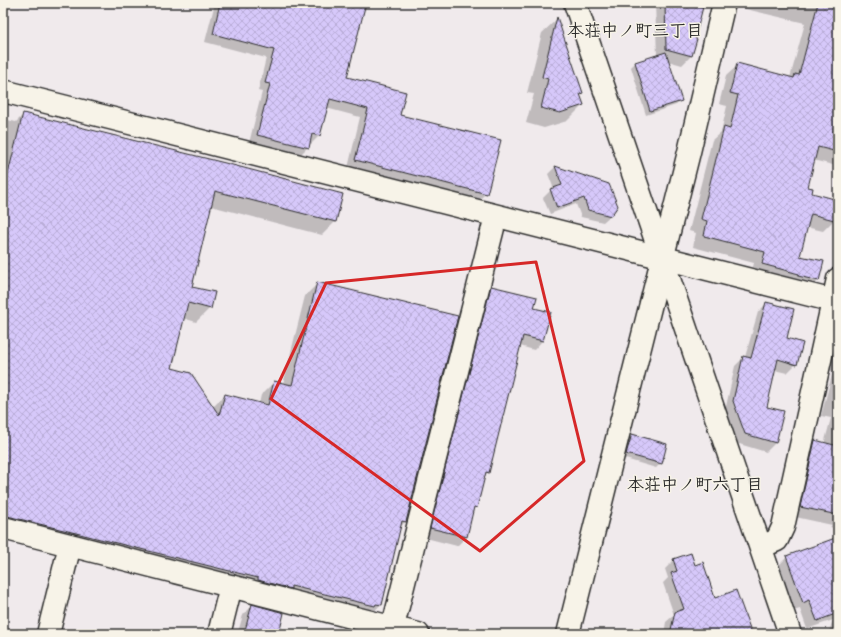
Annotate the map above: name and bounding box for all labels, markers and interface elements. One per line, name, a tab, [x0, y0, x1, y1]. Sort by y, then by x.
district label: 本荘中ノ町三丁目	[567, 20, 703, 41]
district label: 本荘中ノ町六丁目	[627, 474, 763, 495]

